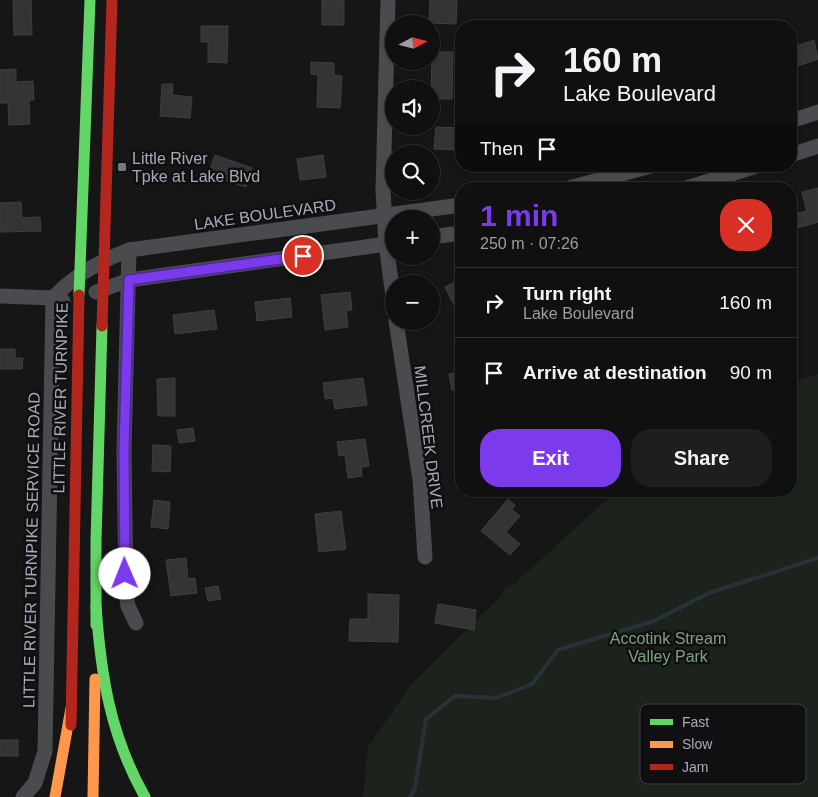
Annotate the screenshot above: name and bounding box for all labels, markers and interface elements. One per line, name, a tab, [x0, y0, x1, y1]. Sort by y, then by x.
north arrow	[385, 15, 440, 70]
map controls	[385, 15, 440, 330]
icon: right	[480, 40, 545, 105]
text: 160 m	[563, 40, 662, 79]
button: sound	[385, 80, 440, 135]
text: Lake Boulevard	[563, 81, 716, 106]
icon: arrive	[533, 135, 561, 163]
text: Then	[480, 138, 523, 159]
button: search	[385, 145, 440, 200]
place label: Little River Tpke at Lake Blvd	[132, 150, 260, 185]
marker: Little River Tpke at Lake Blvd	[116, 161, 128, 173]
street label: LAKE BOULEVARD	[193, 196, 337, 233]
text: 1 min	[480, 199, 558, 232]
button: close	[720, 199, 772, 251]
button: +	[385, 210, 440, 265]
pin	[282, 235, 324, 277]
text: 250 m · 07:26	[480, 235, 579, 252]
icon: arrive	[289, 242, 317, 270]
button: −	[385, 275, 440, 330]
text: Turn right	[523, 283, 611, 304]
icon: right	[480, 289, 508, 317]
text: 160 m	[719, 292, 772, 313]
street label: LITTLE RIVER TURNPIKE	[50, 302, 71, 494]
text: Lake Boulevard	[523, 305, 634, 322]
icon: arrive	[480, 359, 508, 387]
text: Arrive at destination	[523, 362, 707, 383]
text: 90 m	[730, 362, 772, 383]
street label: MILLCREEK DRIVE	[411, 365, 446, 510]
street label: LITTLE RIVER TURNPIKE SERVICE ROAD	[20, 392, 43, 708]
button: Exit	[480, 429, 621, 487]
button: Share	[631, 429, 772, 487]
position arrow	[98, 547, 150, 599]
park label: Accotink Stream Valley Park	[610, 630, 726, 665]
legend	[640, 704, 806, 784]
text: Fast	[682, 714, 709, 730]
text: Slow	[682, 736, 713, 752]
text: Jam	[682, 759, 708, 775]

